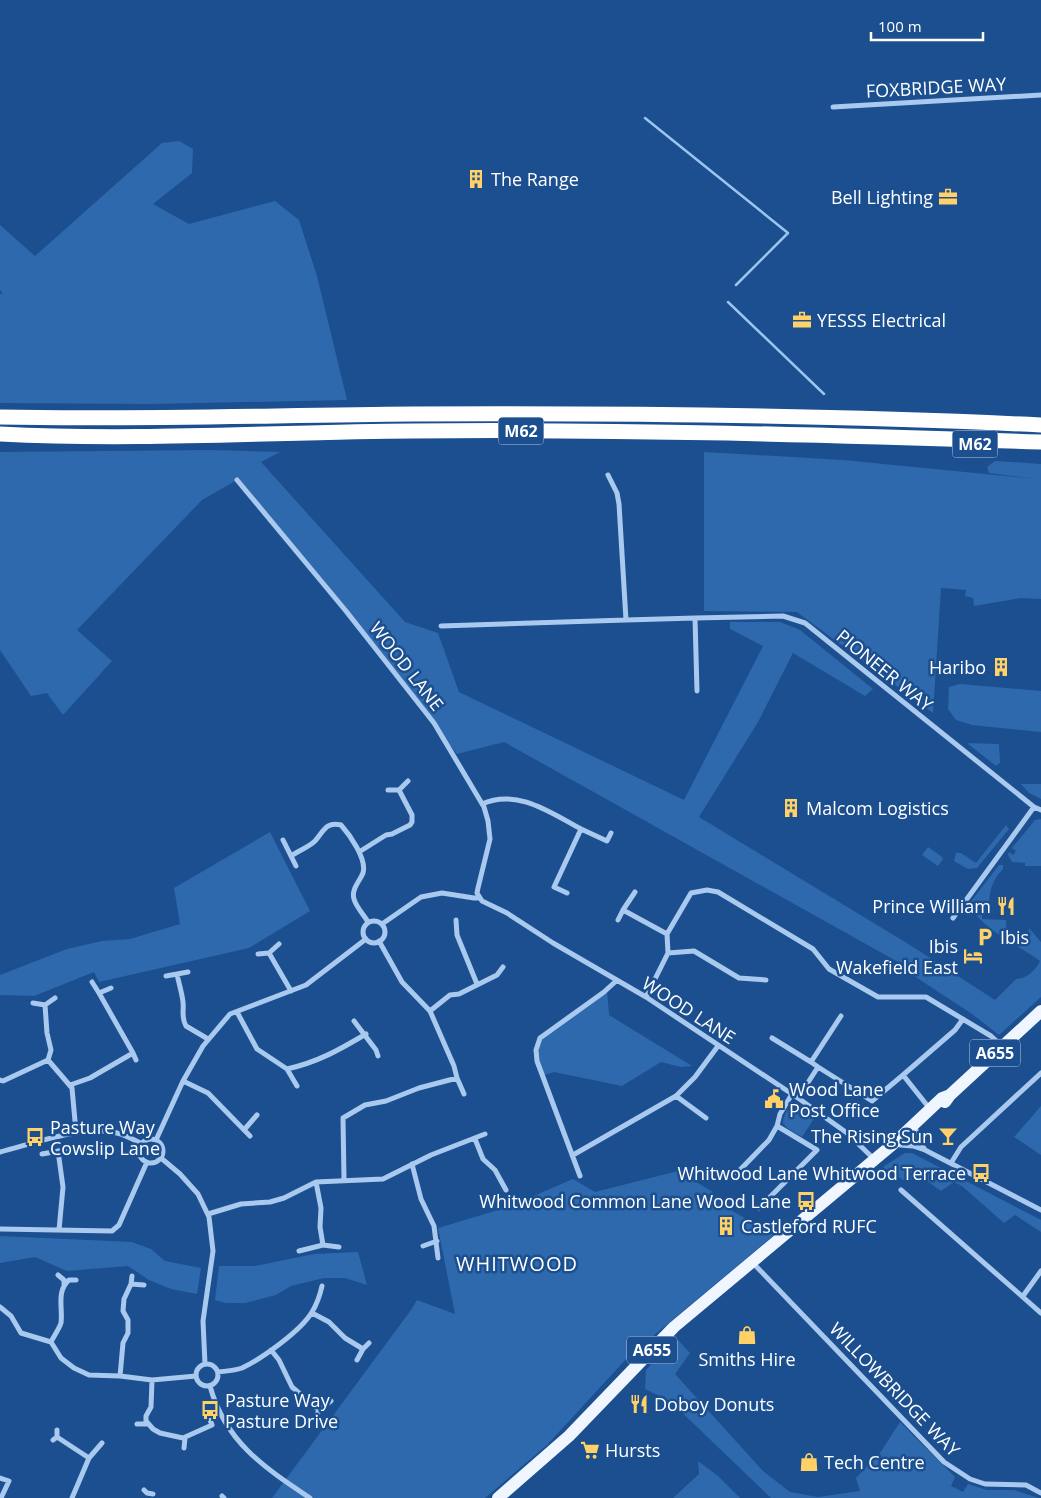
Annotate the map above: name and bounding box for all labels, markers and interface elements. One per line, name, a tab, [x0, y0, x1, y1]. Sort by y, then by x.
scale bar	[871, 10, 984, 42]
text: 100 m	[878, 16, 922, 36]
street label: FOXBRIDGE WAY	[865, 71, 1008, 103]
place label: The Range	[491, 167, 579, 191]
building icon: The Range	[465, 168, 487, 190]
place label: Bell Lighting	[831, 185, 933, 209]
office icon: Bell Lighting	[937, 186, 959, 208]
place label: YESSS Electrical	[817, 308, 946, 332]
office icon: YESSS Electrical	[791, 309, 813, 331]
road number: M62	[498, 418, 544, 444]
road number: M62	[952, 430, 998, 458]
street label: WOOD LANE	[365, 617, 449, 715]
street label: PIONEER WAY	[832, 624, 939, 717]
place label: Haribo	[929, 655, 986, 679]
building icon: Haribo	[990, 656, 1012, 678]
place label: Malcom Logistics	[806, 796, 949, 820]
building icon: Malcom Logistics	[780, 797, 802, 819]
place label: Prince William	[872, 894, 991, 918]
restaurant icon: Prince William	[995, 895, 1017, 917]
place label: Ibis	[1000, 925, 1029, 949]
parking icon: Ibis	[974, 926, 996, 948]
place label: Ibis Wakefield East	[836, 934, 958, 979]
hotel icon: Ibis Wakefield East	[962, 945, 984, 967]
street label: WOOD LANE	[638, 971, 740, 1049]
road number: A655	[970, 1040, 1020, 1066]
place label: Wood Lane Post Office	[789, 1077, 884, 1122]
public building icon: Wood Lane Post Office	[763, 1088, 785, 1110]
place label: Pasture Way Cowslip Lane	[50, 1115, 160, 1160]
place label: The Rising Sun	[811, 1124, 933, 1148]
bar icon: The Rising Sun	[937, 1125, 959, 1147]
bus stop icon: Pasture Way Cowslip Lane	[24, 1126, 46, 1148]
place label: Whitwood Lane Whitwood Terrace	[677, 1161, 966, 1185]
bus stop icon: Whitwood Lane Whitwood Terrace	[970, 1162, 992, 1184]
place label: Whitwood Common Lane Wood Lane	[479, 1189, 791, 1213]
bus stop icon: Whitwood Common Lane Wood Lane	[795, 1190, 817, 1212]
place label: Castleford RUFC	[741, 1214, 877, 1238]
building icon: Castleford RUFC	[715, 1215, 737, 1237]
district label: WHITWOOD	[456, 1250, 578, 1277]
street label: WILLOWBRIDGE WAY	[825, 1317, 966, 1462]
shop icon: Smiths Hire	[736, 1324, 758, 1346]
road number: A655	[627, 1336, 677, 1364]
place label: Smiths Hire	[698, 1347, 796, 1371]
place label: Pasture Way Pasture Drive	[225, 1388, 338, 1433]
place label: Doboy Donuts	[654, 1392, 774, 1416]
restaurant icon: Doboy Donuts	[628, 1393, 650, 1415]
bus stop icon: Pasture Way Pasture Drive	[199, 1399, 221, 1421]
place label: Hursts	[605, 1438, 660, 1462]
supermarket icon: Hursts	[579, 1439, 601, 1461]
place label: Tech Centre	[824, 1450, 925, 1474]
shop icon: Tech Centre	[798, 1451, 820, 1473]

